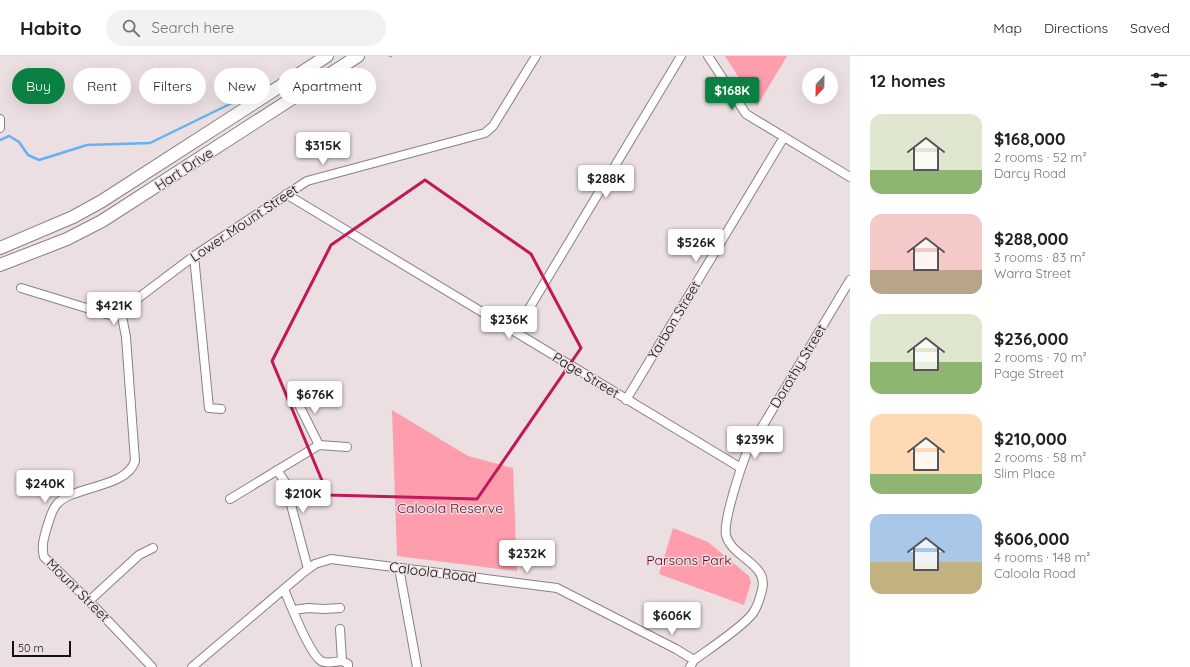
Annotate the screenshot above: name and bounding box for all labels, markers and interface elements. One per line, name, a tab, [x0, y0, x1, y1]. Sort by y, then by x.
search box	[106, 10, 386, 46]
text: Habito	[20, 16, 82, 40]
icon: search	[120, 17, 142, 39]
text: Search here	[152, 18, 234, 37]
text: Map	[993, 19, 1022, 37]
text: Directions	[1044, 19, 1108, 37]
text: Saved	[1130, 19, 1170, 37]
chip: Buy	[12, 68, 65, 104]
chip: Rent	[73, 68, 131, 104]
chip: Filters	[139, 68, 206, 104]
chip: New	[214, 68, 270, 104]
chip: Apartment	[278, 68, 376, 104]
north arrow	[802, 68, 838, 104]
map controls	[802, 68, 838, 104]
icon: filters	[1148, 69, 1170, 91]
text: 12 homes	[870, 70, 946, 91]
pin: $168K	[704, 77, 760, 111]
text: $168K	[714, 82, 750, 98]
text: $168,000	[994, 128, 1065, 149]
icon: home	[902, 130, 950, 178]
pin: $315K	[295, 132, 351, 166]
text: $315K	[305, 137, 341, 153]
street label: Hart Drive	[151, 143, 217, 195]
text: 2 rooms · 52 m²	[994, 149, 1087, 165]
pin: $288K	[578, 165, 634, 199]
text: Darcy Road	[994, 165, 1066, 181]
text: $288K	[587, 170, 625, 186]
street label: Lower Mount Street	[187, 180, 302, 266]
text: $288,000	[994, 228, 1068, 249]
pin: $526K	[668, 229, 724, 263]
icon: home	[902, 230, 950, 278]
text: $526K	[677, 234, 715, 250]
text: 3 rooms · 83 m²	[994, 249, 1086, 265]
text: Warra Street	[994, 265, 1071, 281]
street label: Yarbon Street	[644, 277, 705, 363]
pin: $421K	[86, 292, 142, 326]
text: $421K	[96, 297, 132, 313]
pin: $236K	[481, 306, 537, 340]
text: $236K	[490, 311, 528, 327]
street label: Dorothy Street	[766, 321, 830, 411]
text: $236,000	[994, 328, 1068, 349]
icon: home	[902, 330, 950, 378]
street label: Page Street	[549, 348, 623, 402]
text: 2 rooms · 70 m²	[994, 349, 1087, 365]
text: Page Street	[994, 365, 1064, 381]
pin: $676K	[287, 381, 343, 415]
text: $676K	[296, 386, 334, 402]
pin: $239K	[727, 426, 783, 460]
text: $210,000	[994, 428, 1067, 449]
icon: home	[902, 430, 950, 478]
text: $239K	[736, 431, 774, 447]
text: 2 rooms · 58 m²	[994, 449, 1086, 465]
text: Slim Place	[994, 465, 1055, 481]
pin: $240K	[17, 470, 73, 504]
text: $240K	[25, 475, 65, 491]
pin: $210K	[275, 480, 331, 514]
text: $210K	[285, 485, 321, 501]
park label: Caloola Reserve	[397, 499, 503, 517]
text: $606,000	[994, 528, 1069, 549]
icon: home	[902, 530, 950, 578]
pin: $232K	[499, 540, 555, 574]
text: $232K	[508, 545, 546, 561]
text: 4 rooms · 148 m²	[994, 549, 1090, 565]
park label: Parsons Park	[646, 551, 732, 569]
street label: Mount Street	[42, 554, 114, 626]
street label: Caloola Road	[388, 558, 478, 586]
text: Caloola Road	[994, 565, 1076, 581]
pin: $606K	[644, 602, 700, 636]
text: $606K	[653, 607, 691, 623]
scale bar	[12, 639, 71, 658]
text: 50 m	[18, 641, 44, 655]

